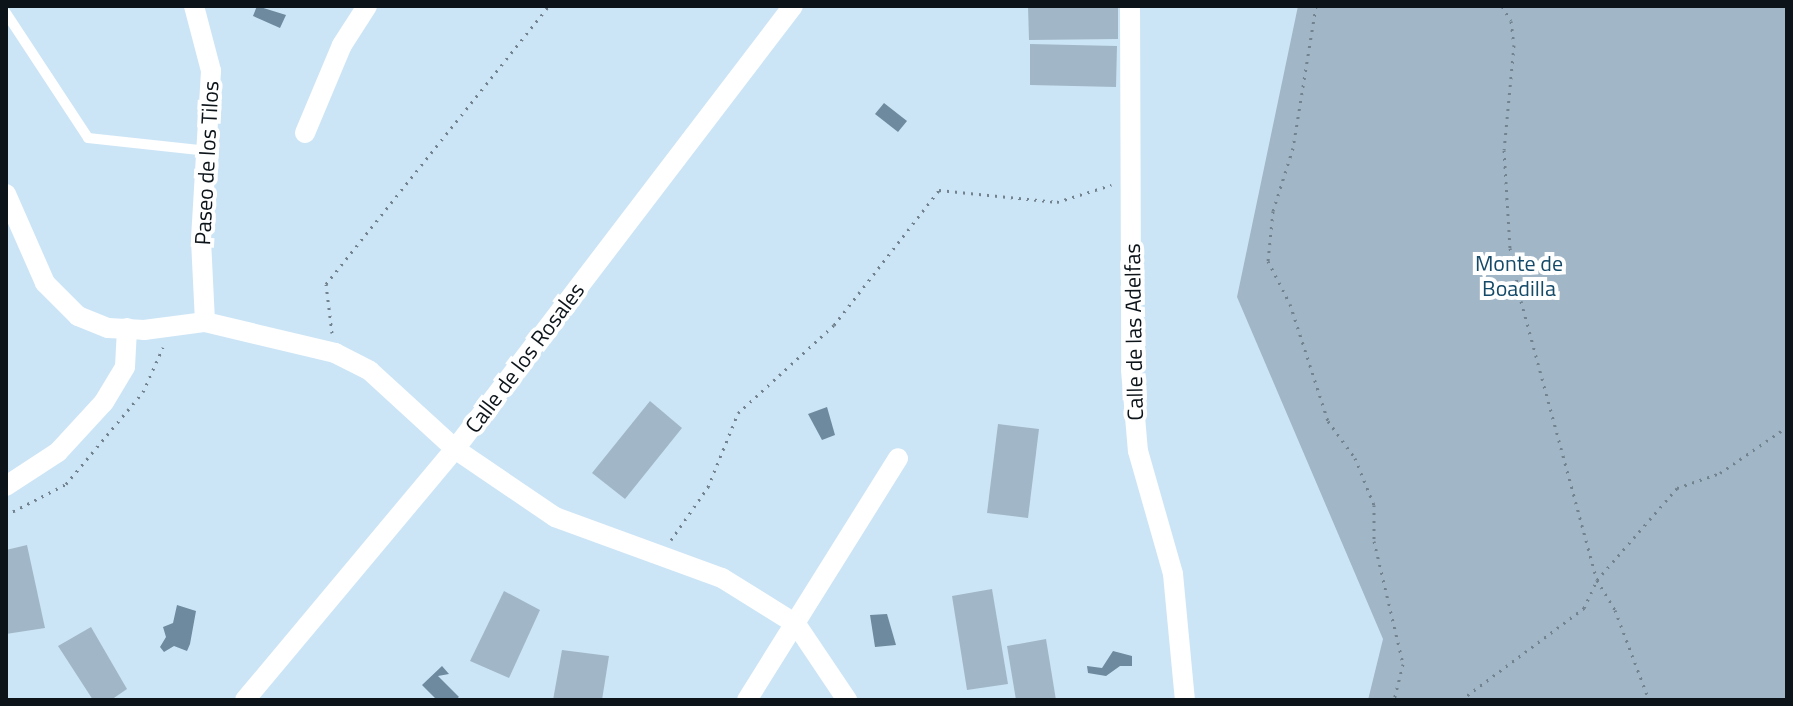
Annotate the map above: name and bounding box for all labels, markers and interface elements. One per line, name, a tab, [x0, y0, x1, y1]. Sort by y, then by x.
street label: Paseo de los Tilos	[190, 80, 224, 246]
street label: Calle de las Adelfas	[1119, 243, 1149, 421]
park label: Monte de Boadilla	[1475, 250, 1563, 302]
street label: Calle de los Rosales	[460, 278, 590, 438]

